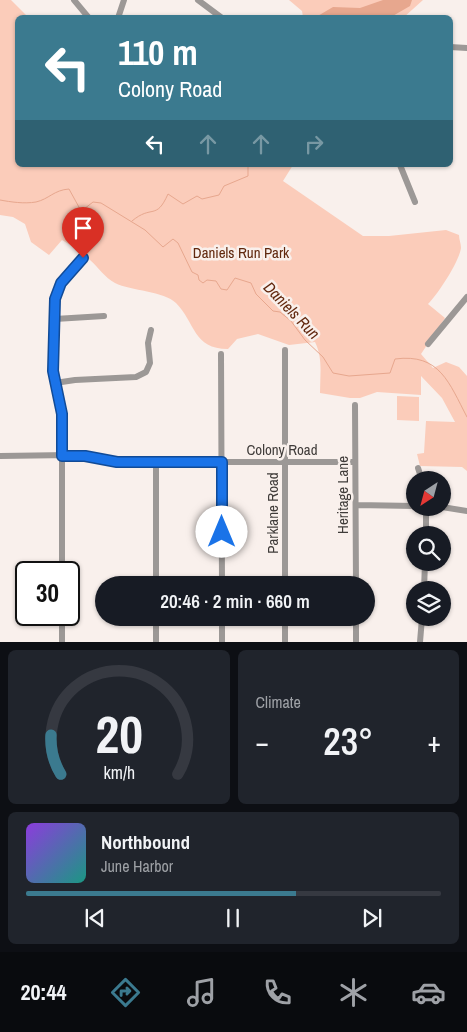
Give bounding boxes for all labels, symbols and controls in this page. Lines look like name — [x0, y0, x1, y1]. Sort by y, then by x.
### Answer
text: 110 m — [118, 29, 198, 76]
icon: left — [35, 35, 100, 100]
text: Colony Road — [118, 74, 222, 104]
icon: left — [141, 130, 169, 158]
icon: ahead — [194, 130, 222, 158]
icon: ahead — [247, 130, 275, 158]
icon: right — [300, 130, 328, 158]
pin — [62, 207, 104, 258]
icon: arrive — [69, 214, 97, 242]
park label: Daniels Run Park — [193, 242, 290, 263]
water label: Daniels Run — [259, 276, 325, 344]
street label: Colony Road — [246, 439, 318, 460]
street label: Heritage Lane — [332, 456, 353, 534]
north arrow — [406, 471, 451, 516]
map controls — [406, 471, 451, 626]
street label: Parklane Road — [262, 472, 283, 554]
position arrow — [195, 505, 247, 557]
button: search — [406, 526, 451, 571]
speed limit sign: 30 — [15, 561, 80, 626]
button: layers — [406, 581, 451, 626]
text: 20:46 · 2 min · 660 m — [160, 588, 310, 614]
text: Climate — [256, 691, 301, 713]
text: 20 — [95, 699, 142, 769]
text: 23° — [323, 716, 373, 767]
text: − — [256, 723, 269, 761]
text: + — [428, 723, 441, 761]
text: km/h — [103, 761, 135, 785]
text: Northbound — [101, 829, 190, 855]
text: June Harbor — [101, 855, 173, 877]
icon: previous — [81, 904, 109, 932]
icon: pause — [219, 904, 247, 932]
icon: next — [358, 904, 386, 932]
icon: directions — [108, 975, 143, 1010]
icon: music — [184, 975, 219, 1010]
icon: phone — [260, 975, 295, 1010]
icon: climate — [336, 975, 371, 1010]
icon: car — [411, 975, 446, 1010]
text: 20:44 — [20, 977, 67, 1007]

